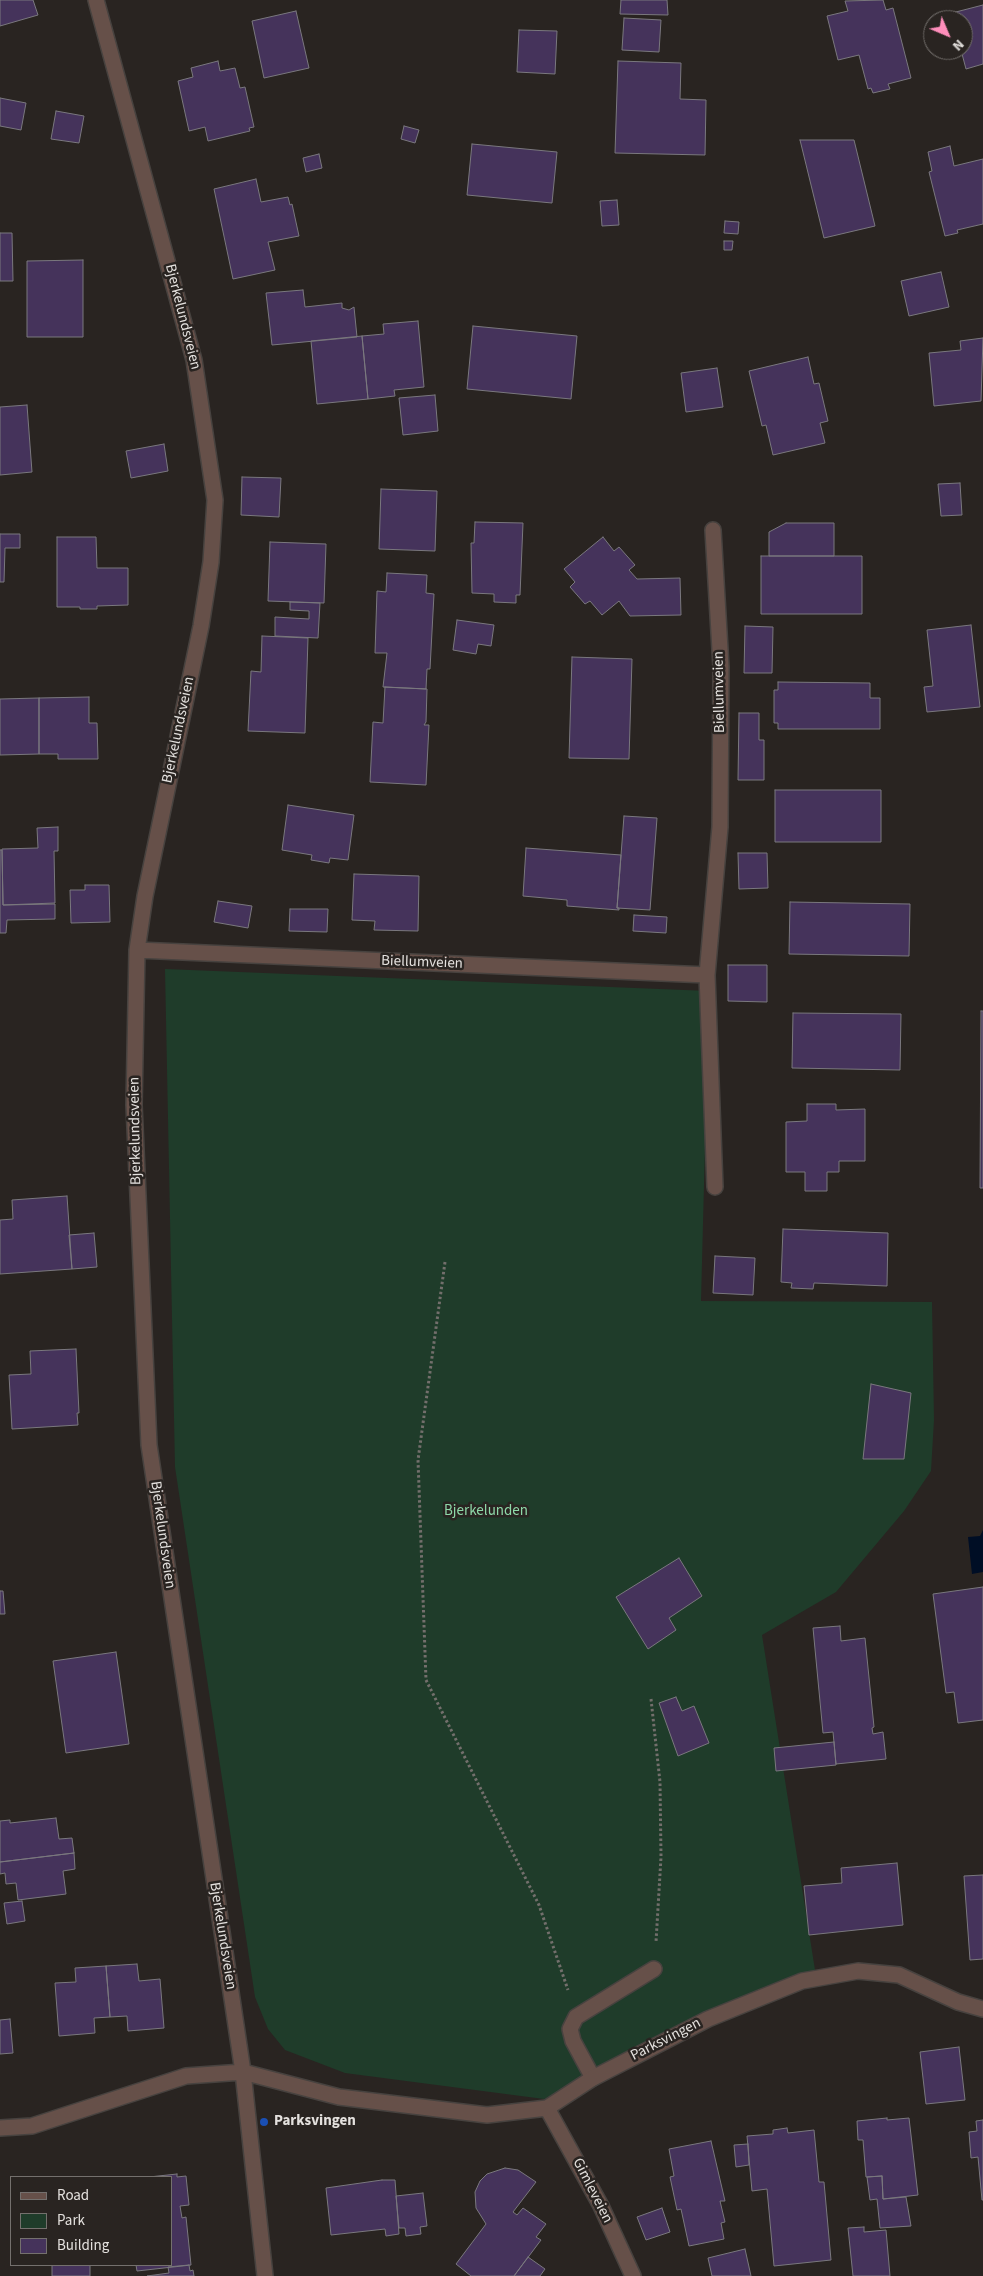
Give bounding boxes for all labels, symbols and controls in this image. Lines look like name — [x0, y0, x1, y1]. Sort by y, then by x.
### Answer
north arrow — [923, 10, 973, 60]
text: N — [948, 35, 968, 55]
street label: Bjerkelundsveien — [160, 262, 204, 372]
street label: Biellumveien — [710, 651, 730, 733]
street label: Bjerkelundsveien — [159, 675, 199, 785]
street label: Biellumveien — [381, 953, 463, 973]
street label: Bjerkelundsveien — [126, 1077, 146, 1185]
street label: Bjerkelundsveien — [146, 1480, 178, 1590]
park label: Bjerkelunden — [444, 1503, 528, 1521]
street label: Bjerkelundsveien — [205, 1881, 239, 1991]
street label: Parksvingen — [628, 2015, 704, 2065]
place label: Parksvingen — [274, 2113, 356, 2131]
marker: Parksvingen — [258, 2116, 270, 2128]
street label: Gimleveien — [568, 2156, 616, 2226]
legend — [10, 2176, 172, 2266]
text: Road — [57, 2185, 89, 2206]
text: Park — [57, 2210, 85, 2231]
text: Building — [57, 2235, 109, 2256]

